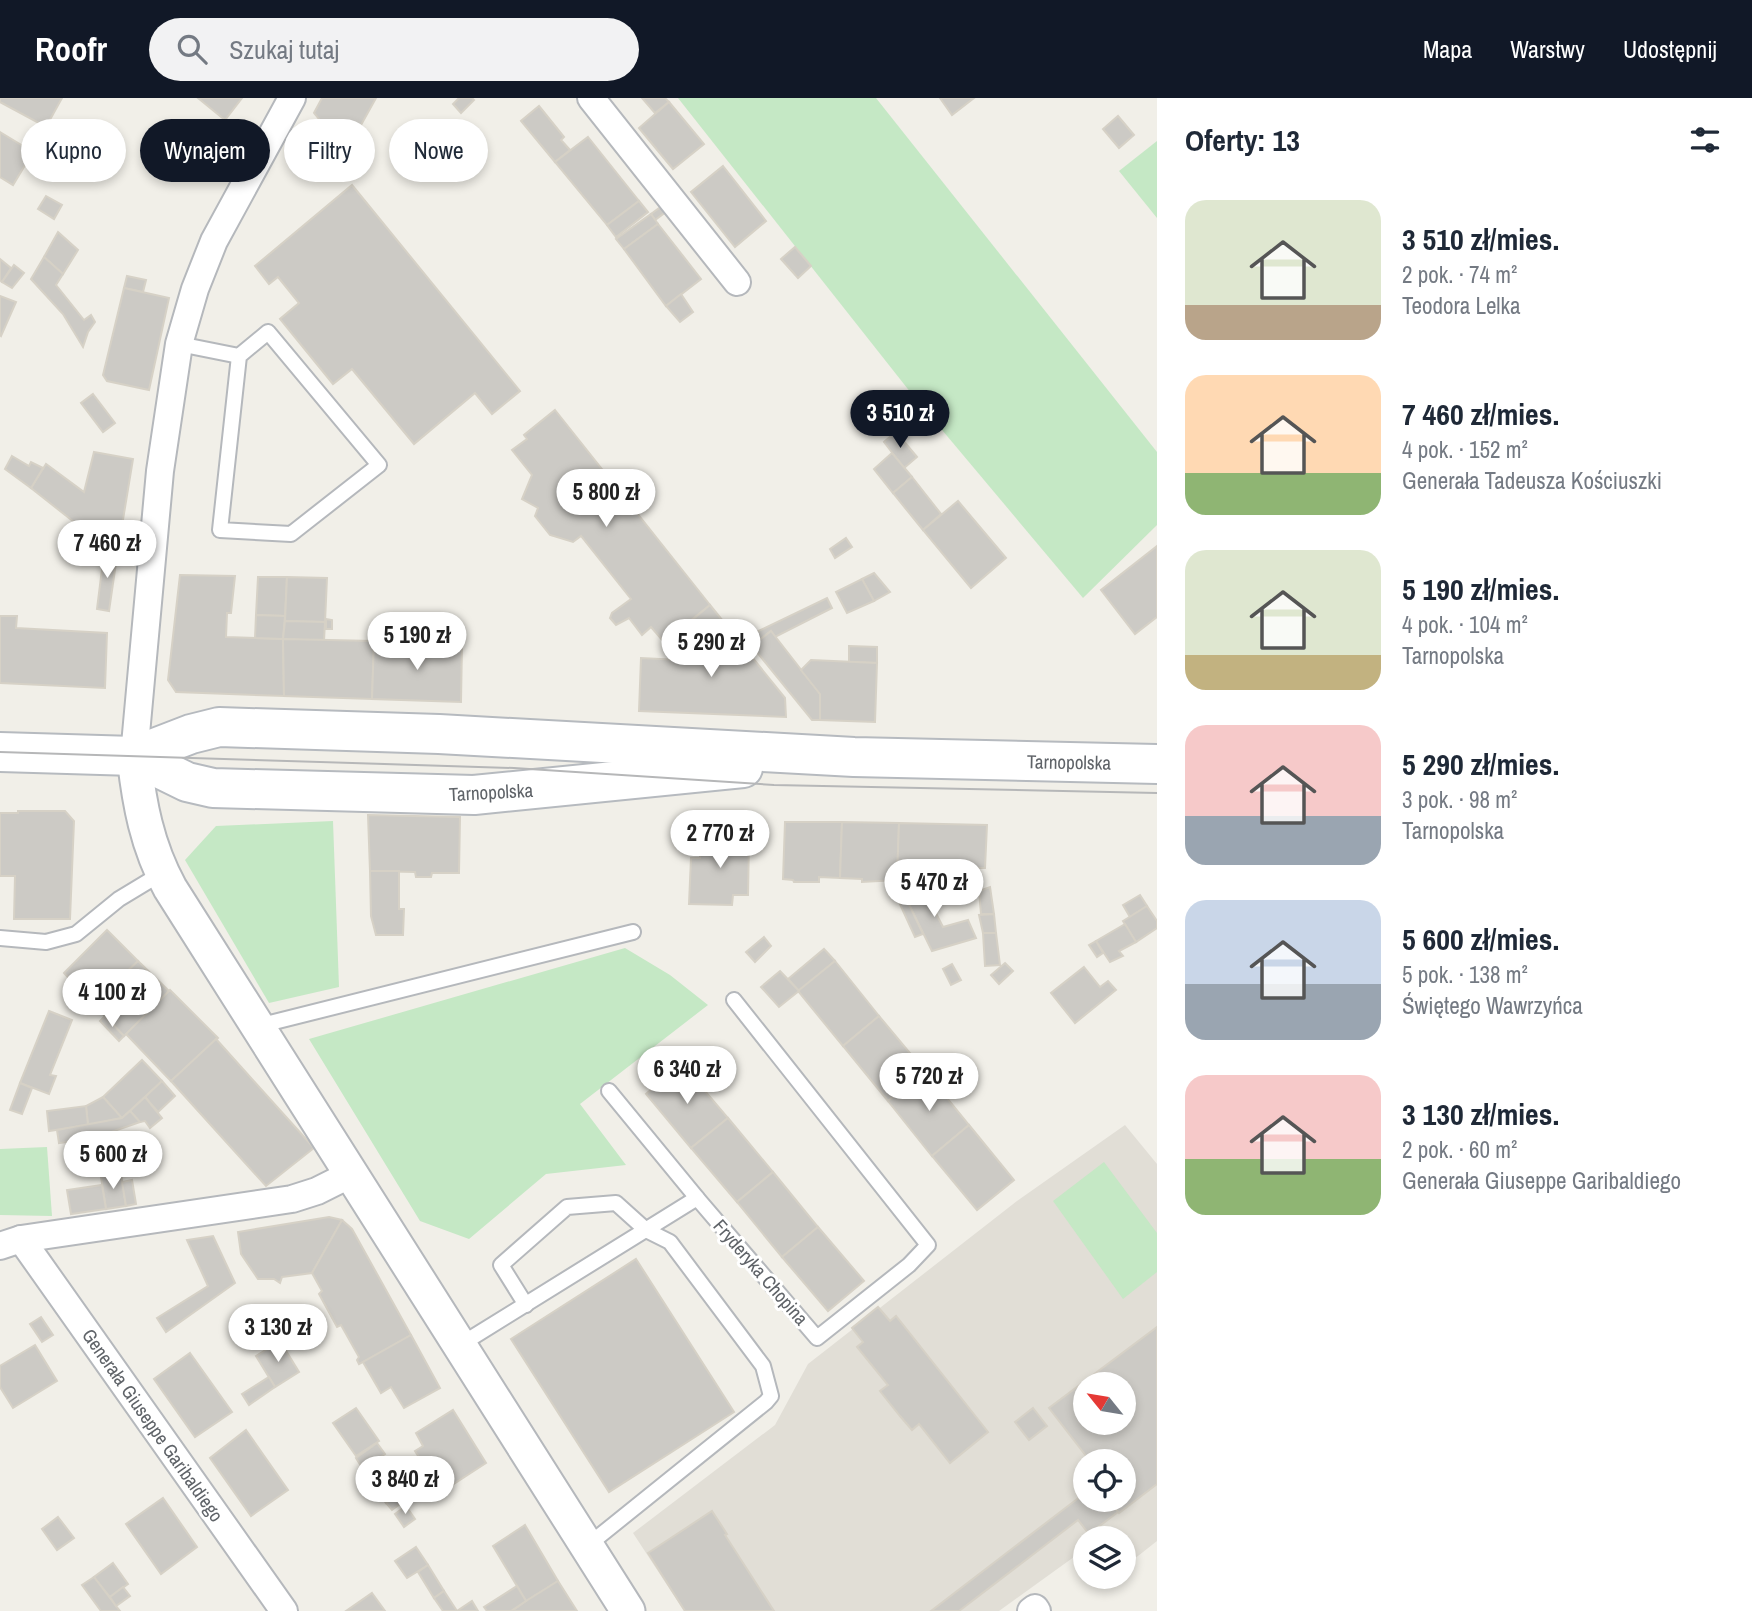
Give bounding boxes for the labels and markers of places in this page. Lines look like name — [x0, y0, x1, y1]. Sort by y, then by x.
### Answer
pin: 3 510 zł — [828, 390, 972, 450]
pin: 5 800 zł — [534, 470, 678, 529]
pin: 7 460 zł — [35, 520, 179, 580]
pin: 5 190 zł — [345, 612, 489, 672]
pin: 5 290 zł — [639, 620, 783, 679]
pin: 2 770 zł — [648, 810, 792, 870]
pin: 5 470 zł — [862, 860, 1006, 919]
pin: 4 100 zł — [40, 970, 184, 1029]
pin: 6 340 zł — [615, 1046, 759, 1106]
pin: 5 720 zł — [857, 1054, 1001, 1113]
pin: 5 600 zł — [41, 1132, 185, 1191]
pin: 3 130 zł — [206, 1304, 350, 1364]
pin: 3 840 zł — [333, 1456, 477, 1516]

